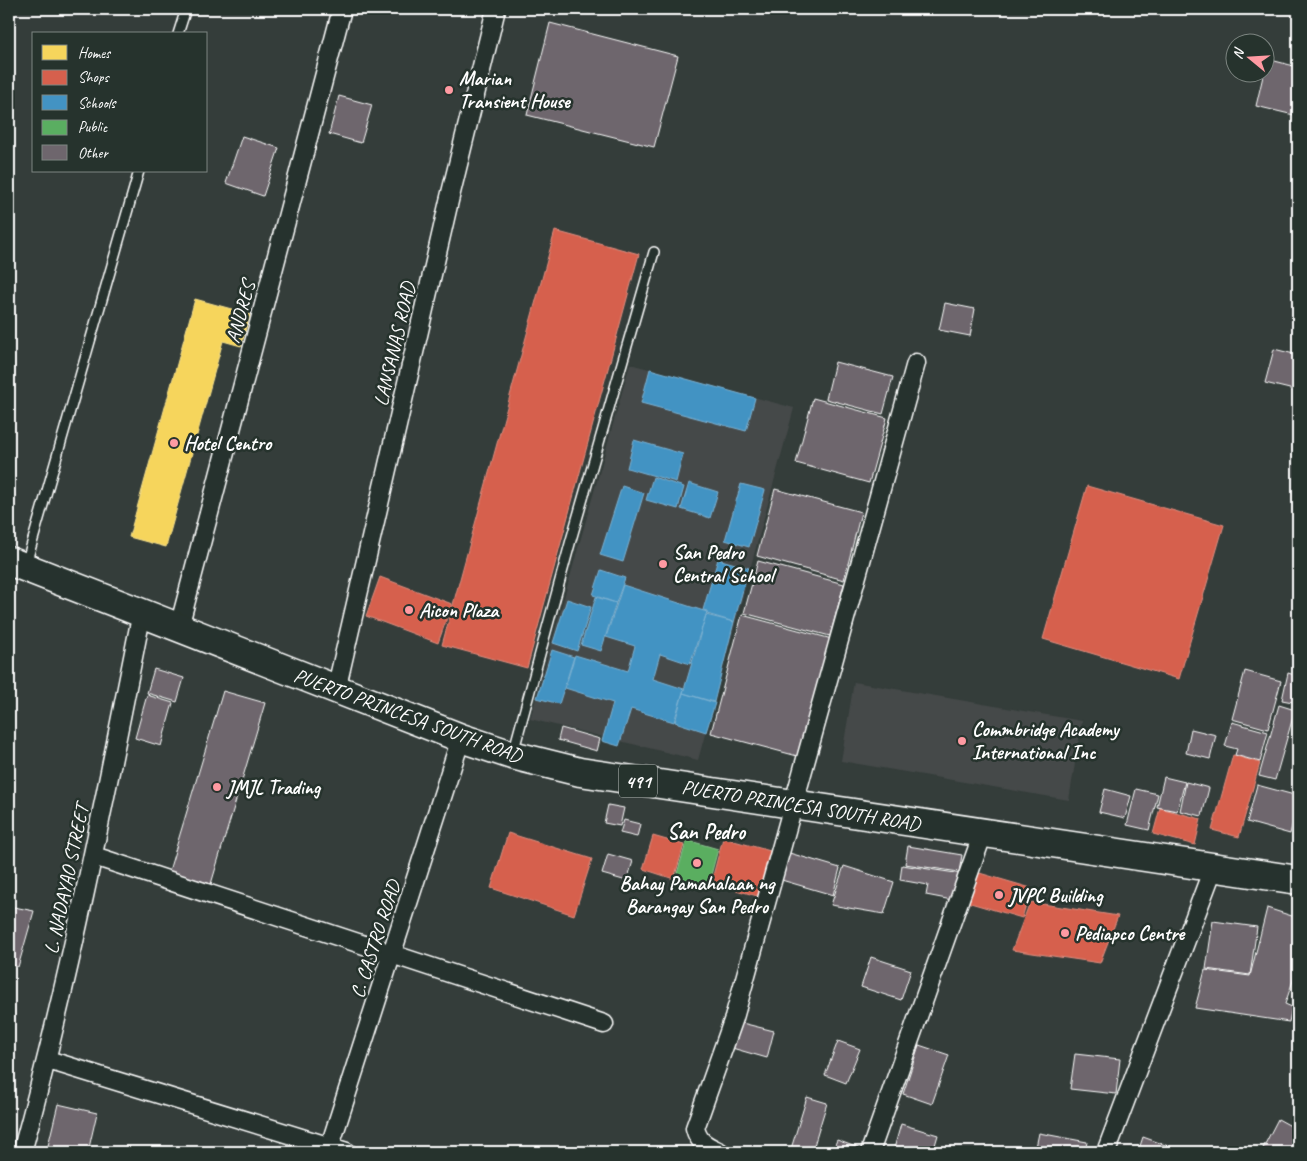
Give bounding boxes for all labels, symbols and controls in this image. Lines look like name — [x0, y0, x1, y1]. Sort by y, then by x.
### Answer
legend — [32, 32, 208, 172]
north arrow — [1224, 32, 1274, 82]
text: Homes — [78, 44, 112, 63]
text: N — [1229, 45, 1248, 61]
place label: Marian Transient House — [459, 66, 571, 114]
text: Shops — [78, 68, 111, 87]
marker: Marian Transient House — [443, 84, 455, 96]
text: Schools — [78, 94, 117, 113]
text: Public — [78, 118, 108, 137]
text: Other — [78, 144, 109, 163]
street label: ANDRES — [220, 274, 262, 346]
street label: LANSANAS ROAD — [368, 279, 421, 408]
place label: Hotel Centro — [184, 431, 273, 456]
marker: Hotel Centro — [168, 437, 180, 449]
place label: San Pedro Central School — [673, 540, 778, 588]
marker: San Pedro Central School — [657, 558, 669, 570]
place label: Aicon Plaza — [419, 598, 500, 623]
marker: Aicon Plaza — [403, 604, 415, 616]
street label: PUERTO PRINCESA SOUTH ROAD — [291, 663, 526, 769]
place label: Commbridge Academy International Inc — [972, 717, 1121, 765]
marker: Commbridge Academy International Inc — [956, 735, 968, 747]
road number: 491 — [619, 764, 657, 798]
street label: PUERTO PRINCESA SOUTH ROAD — [680, 774, 923, 837]
place label: JMJL Trading — [225, 775, 322, 800]
marker: JMJL Trading — [211, 781, 223, 793]
street label: L. NADAYAO STREET — [38, 798, 95, 956]
district label: San Pedro — [667, 818, 747, 846]
marker: Bahay Pamahalaan ng Barangay San Pedro — [691, 857, 703, 869]
place label: Bahay Pamahalaan ng Barangay San Pedro — [620, 871, 776, 919]
street label: C. CASTRO ROAD — [345, 875, 407, 1001]
place label: JVPC Building — [1007, 883, 1104, 908]
marker: JVPC Building — [993, 889, 1005, 901]
place label: Pediapco Centre — [1075, 921, 1185, 946]
marker: Pediapco Centre — [1059, 927, 1071, 939]

